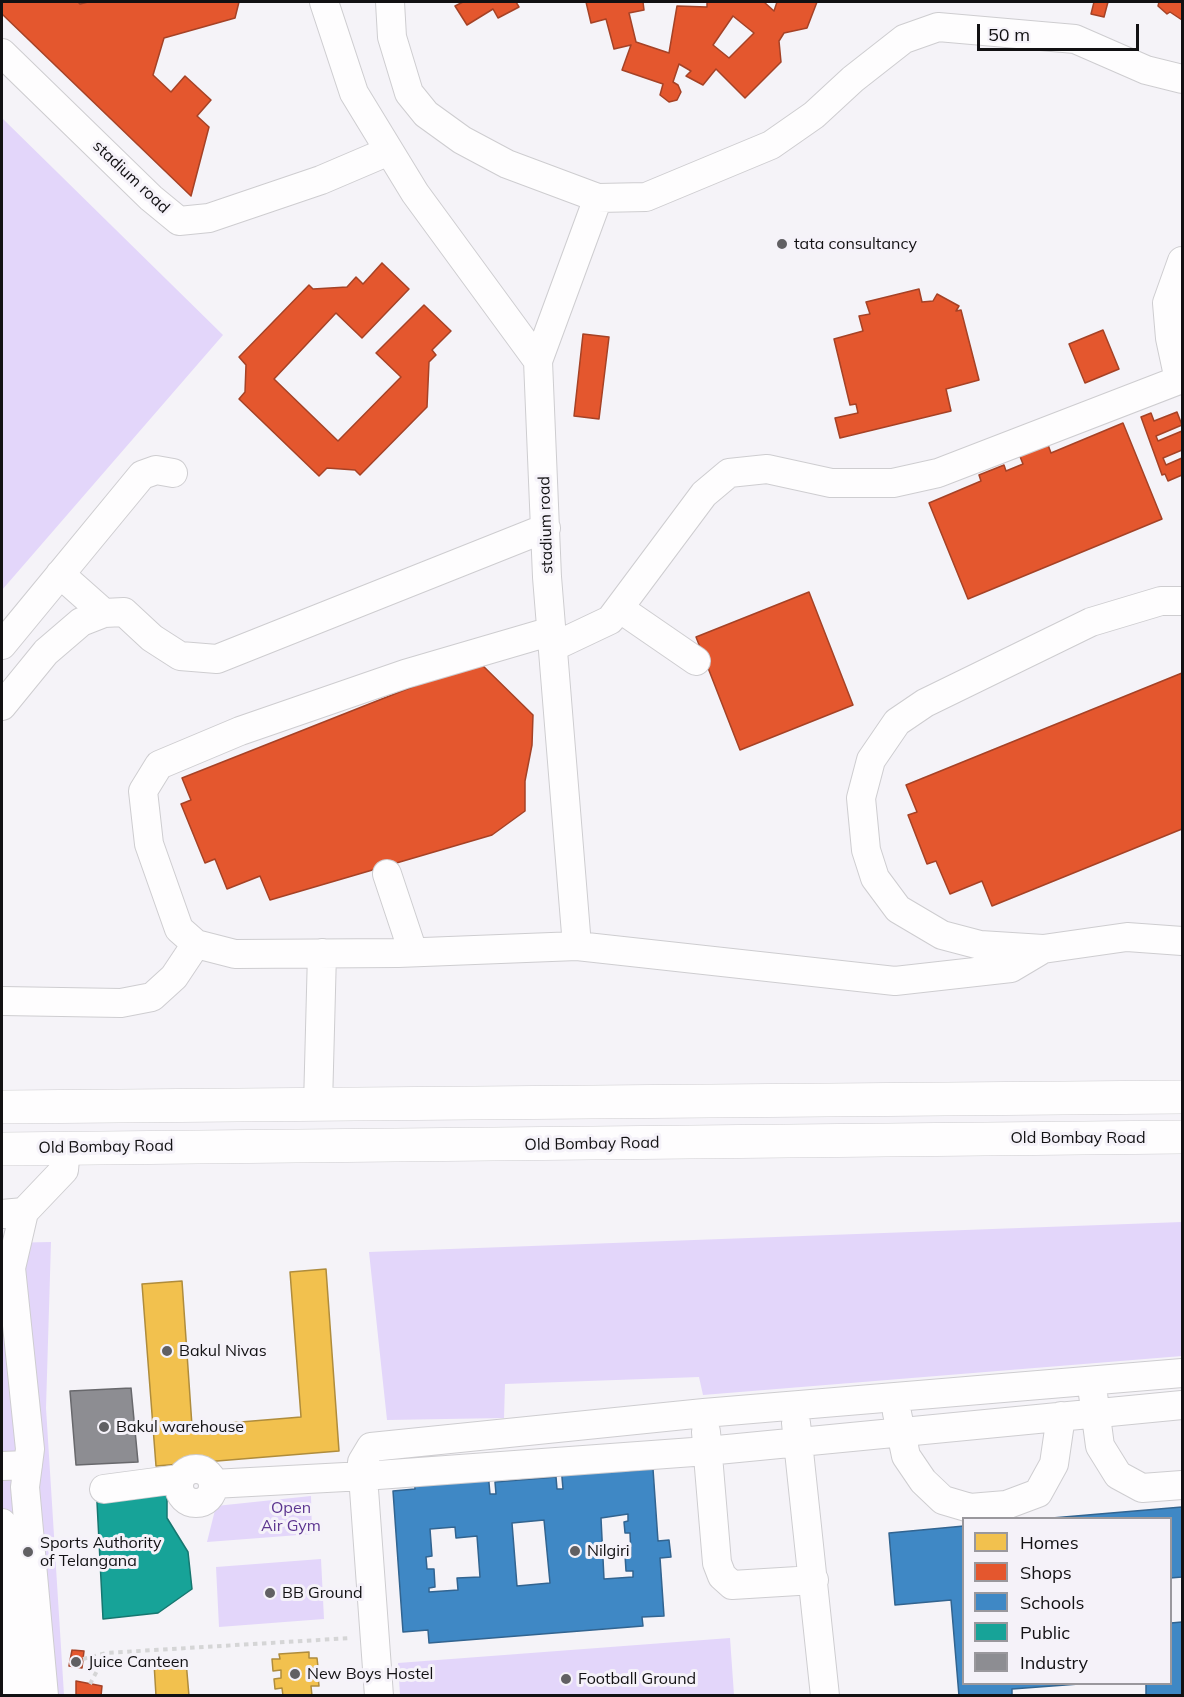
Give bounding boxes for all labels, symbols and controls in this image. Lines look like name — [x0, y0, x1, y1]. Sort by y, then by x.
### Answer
scale bar — [980, 12, 1142, 50]
text: 50 m — [988, 23, 1030, 46]
street label: stadium road — [89, 137, 173, 217]
place label: tata consultancy — [794, 234, 917, 254]
marker: tata consultancy — [775, 237, 789, 251]
street label: stadium road — [535, 476, 557, 574]
street label: Old Bombay Road — [1010, 1128, 1146, 1148]
street label: Old Bombay Road — [524, 1133, 660, 1155]
street label: Old Bombay Road — [38, 1136, 174, 1158]
place label: Bakul Nivas — [179, 1341, 267, 1361]
marker: Bakul Nivas — [160, 1344, 174, 1358]
place label: Bakul warehouse — [116, 1417, 244, 1437]
marker: Bakul warehouse — [97, 1420, 111, 1434]
park label: Open Air Gym — [261, 1498, 321, 1536]
legend — [962, 1517, 1172, 1685]
text: Homes — [1020, 1531, 1079, 1554]
place label: Sports Authority of Telangana — [40, 1533, 162, 1571]
place label: Nilgiri — [587, 1541, 630, 1561]
marker: Nilgiri — [568, 1544, 582, 1558]
marker: Sports Authority of Telangana — [21, 1545, 35, 1559]
text: Shops — [1020, 1561, 1072, 1584]
place label: BB Ground — [282, 1583, 363, 1603]
marker: BB Ground — [263, 1586, 277, 1600]
text: Schools — [1020, 1591, 1084, 1614]
text: Public — [1020, 1621, 1070, 1644]
text: Industry — [1020, 1651, 1088, 1674]
place label: Juice Canteen — [88, 1652, 189, 1672]
marker: Juice Canteen — [69, 1655, 83, 1669]
place label: New Boys Hostel — [307, 1664, 433, 1684]
marker: New Boys Hostel — [288, 1667, 302, 1681]
place label: Football Ground — [578, 1669, 696, 1689]
marker: Football Ground — [559, 1672, 573, 1686]

